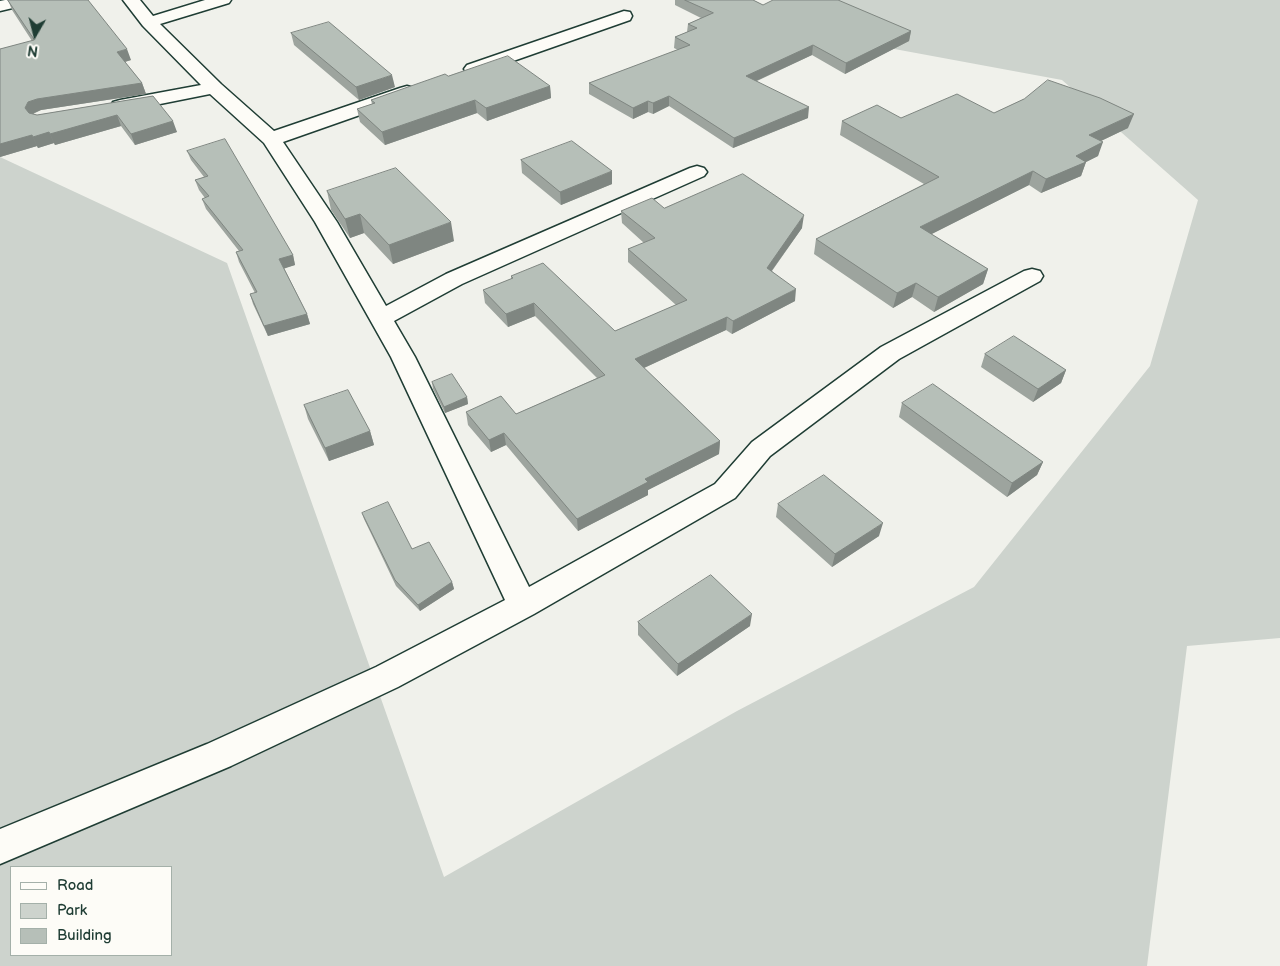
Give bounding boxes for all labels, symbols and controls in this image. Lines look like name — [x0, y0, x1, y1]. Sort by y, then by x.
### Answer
north arrow — [10, 10, 60, 60]
text: N — [26, 41, 39, 59]
legend — [10, 866, 172, 956]
text: Road — [57, 876, 93, 895]
text: Park — [57, 901, 87, 920]
text: Building — [57, 926, 112, 945]

